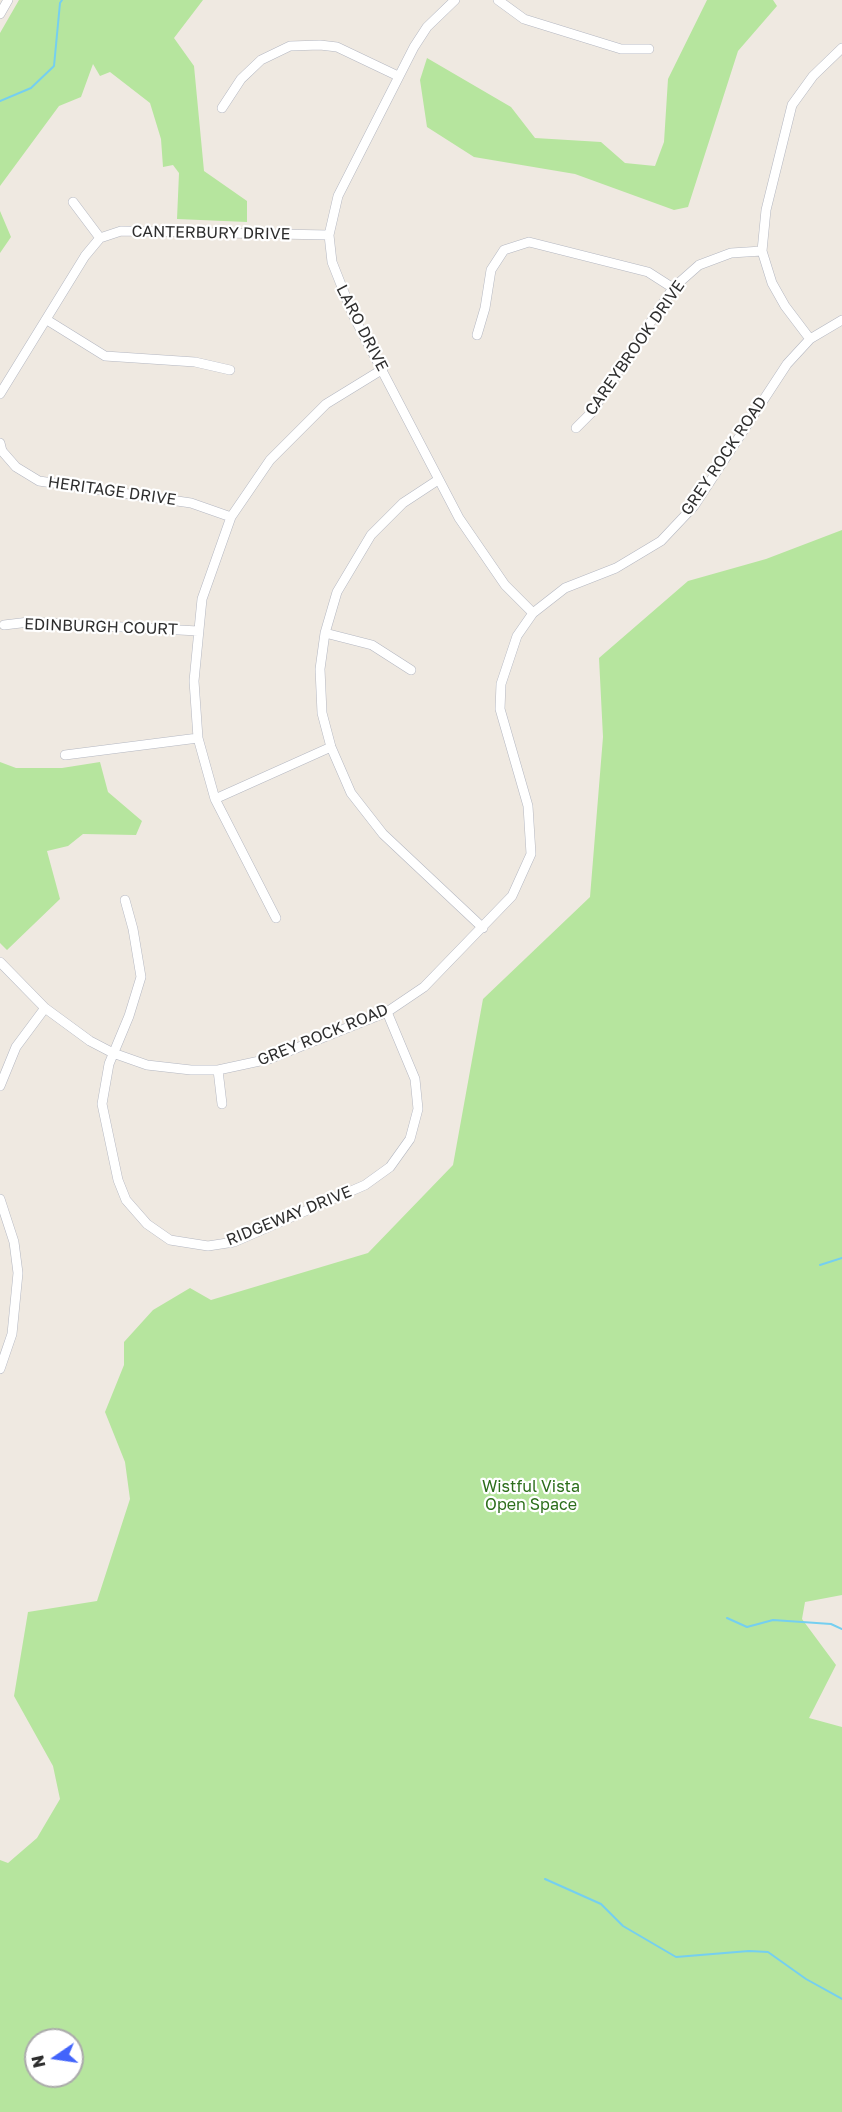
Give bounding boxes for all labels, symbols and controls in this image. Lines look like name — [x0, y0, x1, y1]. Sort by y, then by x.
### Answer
street label: CANTERBURY DRIVE — [132, 222, 290, 244]
street label: CAREYBROOK DRIVE — [581, 277, 689, 419]
street label: LARO DRIVE — [332, 281, 392, 375]
street label: GREY ROCK ROAD — [677, 393, 771, 519]
street label: HERITAGE DRIVE — [47, 472, 177, 510]
street label: EDINBURGH COURT — [24, 615, 178, 639]
street label: GREY ROCK ROAD — [255, 1000, 391, 1070]
street label: RIDGEWAY DRIVE — [224, 1182, 354, 1250]
park label: Wistful Vista Open Space — [482, 1477, 580, 1515]
north arrow — [24, 2028, 84, 2088]
text: N — [27, 2053, 50, 2070]

